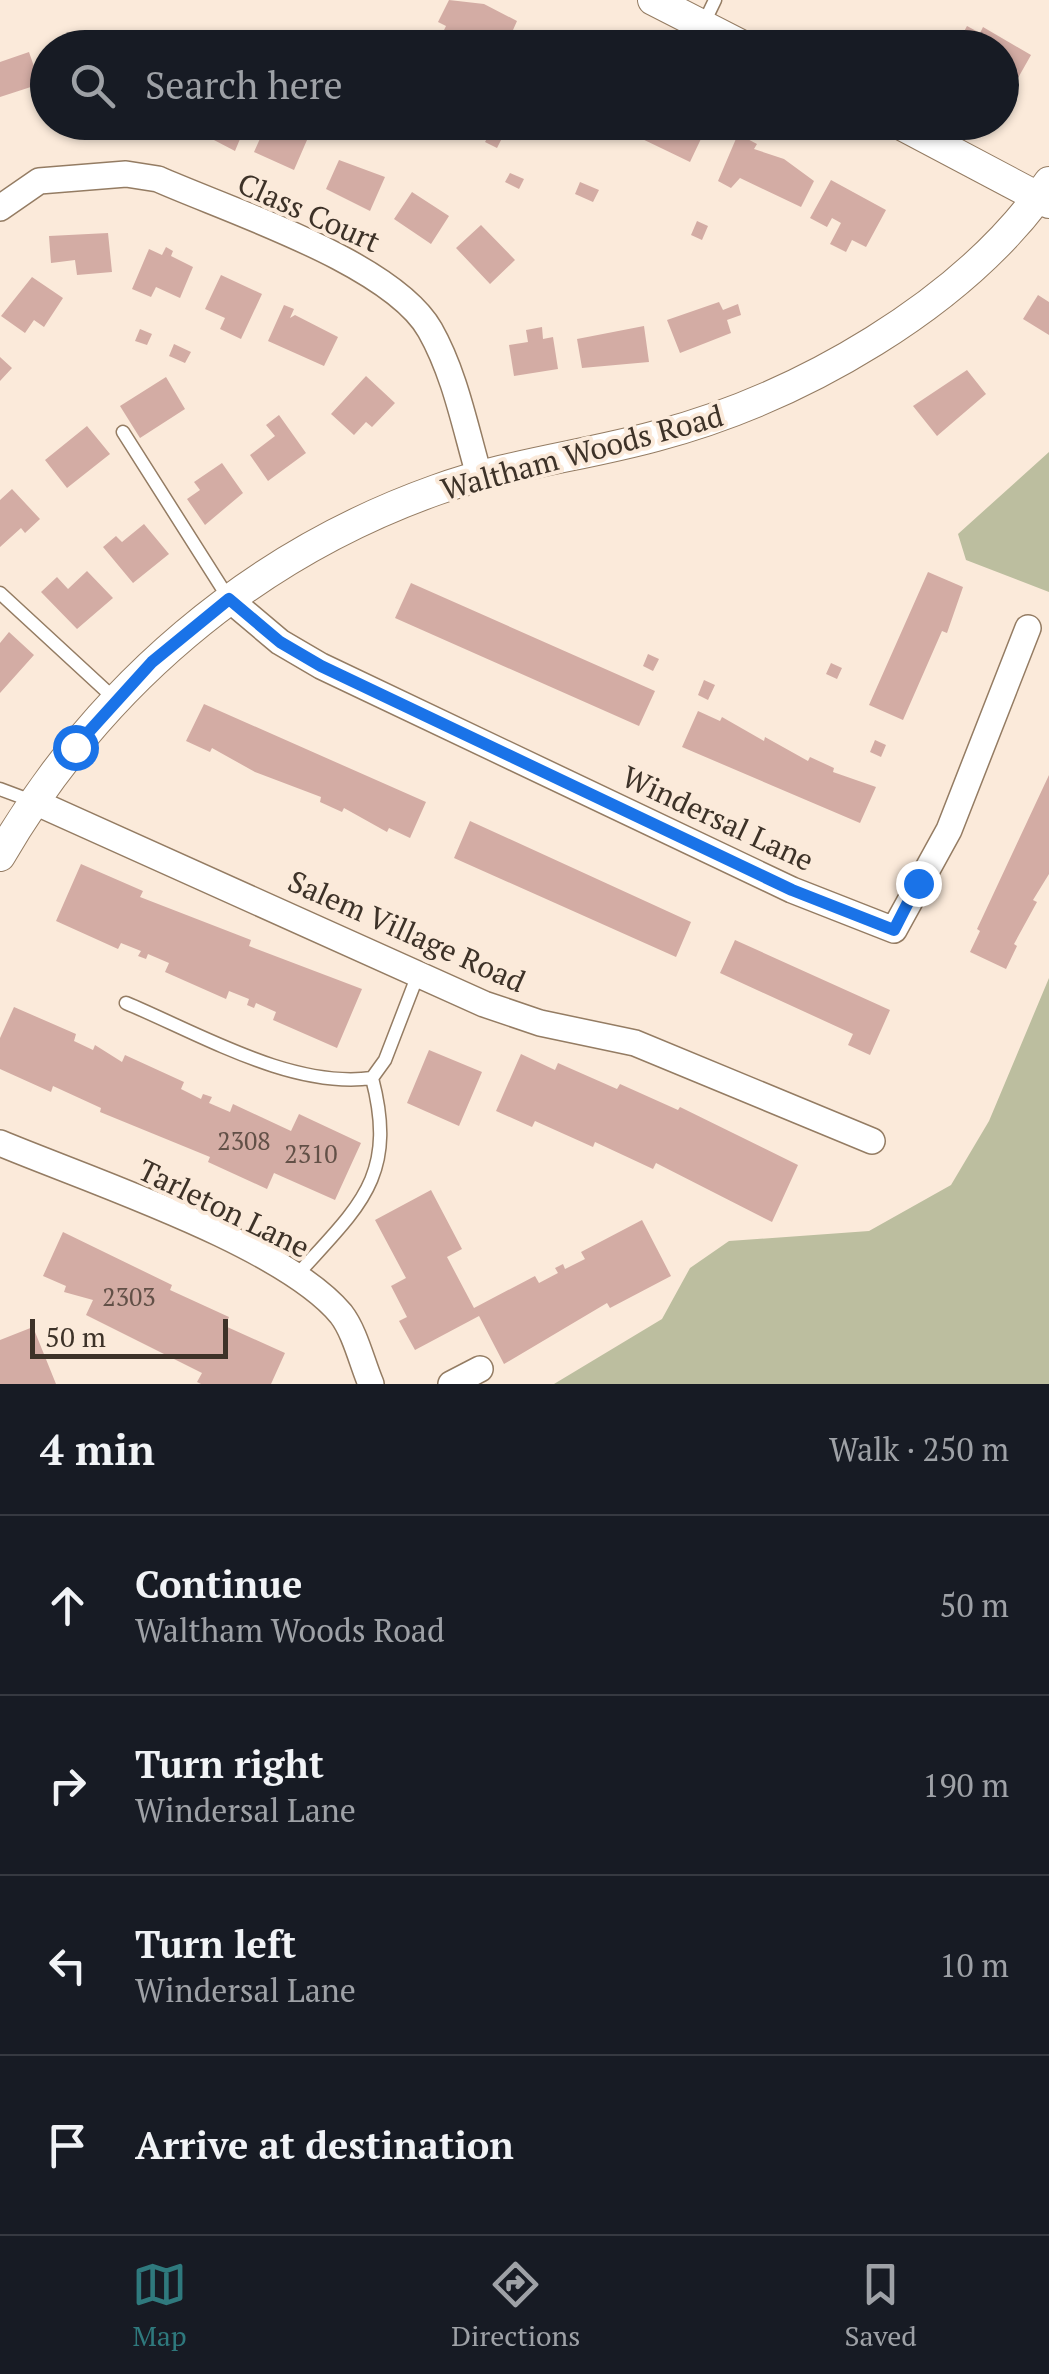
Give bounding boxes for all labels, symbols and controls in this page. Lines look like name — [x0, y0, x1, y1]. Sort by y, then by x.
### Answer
search box — [30, 30, 1019, 140]
icon: search — [65, 58, 120, 113]
text: Search here — [145, 60, 343, 110]
street label: Class Court — [232, 163, 386, 261]
street label: Waltham Woods Road — [437, 395, 727, 509]
route start — [53, 725, 99, 771]
street label: Windersal Lane — [616, 756, 820, 880]
street label: Salem Village Road — [282, 861, 532, 1001]
route end — [896, 861, 942, 907]
house number: 2308 — [217, 1124, 271, 1157]
house number: 2310 — [284, 1137, 338, 1170]
street label: Tarleton Lane — [132, 1149, 316, 1267]
house number: 2303 — [102, 1280, 156, 1313]
scale bar — [30, 1314, 228, 1358]
text: 50 m — [45, 1318, 106, 1355]
text: 4 min — [40, 1421, 155, 1477]
text: Walk · 250 m — [829, 1428, 1009, 1470]
text: Continue — [135, 1559, 302, 1609]
icon: ahead — [40, 1578, 95, 1633]
text: 50 m — [939, 1584, 1009, 1626]
text: Waltham Woods Road — [135, 1609, 445, 1651]
text: Turn right — [135, 1739, 324, 1789]
icon: right — [40, 1758, 95, 1813]
text: 190 m — [922, 1764, 1009, 1806]
text: Windersal Lane — [135, 1789, 356, 1831]
text: Turn left — [135, 1919, 296, 1969]
icon: left — [40, 1938, 95, 1993]
text: 10 m — [939, 1944, 1009, 1986]
text: Windersal Lane — [135, 1969, 356, 2011]
icon: arrive — [40, 2118, 95, 2173]
text: Arrive at destination — [135, 2120, 514, 2170]
tab: Map — [132, 2257, 187, 2354]
tab: Directions — [451, 2257, 580, 2354]
tab: Saved — [844, 2257, 917, 2354]

